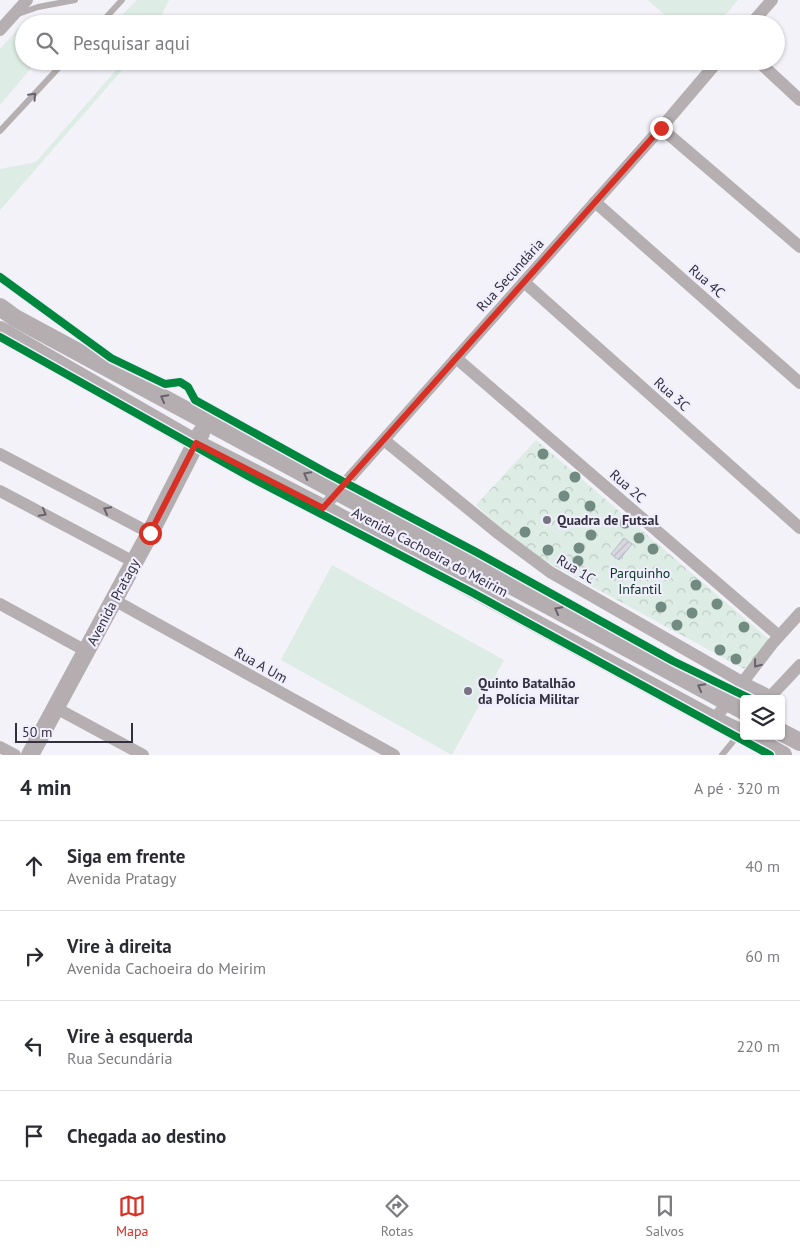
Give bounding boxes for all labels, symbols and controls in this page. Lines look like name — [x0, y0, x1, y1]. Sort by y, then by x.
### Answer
search box — [15, 15, 785, 70]
icon: search — [33, 29, 61, 57]
text: Pesquisar aqui — [73, 31, 190, 55]
one-way arrow — [27, 93, 36, 102]
route end — [650, 117, 673, 140]
street label: Rua Secundária — [472, 235, 548, 315]
street label: Rua 4C — [685, 260, 729, 302]
street label: Rua 3C — [650, 373, 694, 415]
one-way arrow — [160, 394, 169, 404]
street label: Rua 2C — [606, 465, 650, 507]
one-way arrow — [304, 471, 313, 481]
street label: Avenida Cachoeira do Meirim — [349, 503, 511, 601]
one-way arrow — [103, 506, 112, 516]
one-way arrow — [38, 507, 47, 517]
place label: Quadra de Futsal — [557, 511, 659, 529]
marker: Quadra de Futsal — [541, 514, 553, 526]
route start — [139, 522, 162, 545]
street label: Rua 1C — [553, 550, 599, 588]
street label: Avenida Pratagy — [83, 555, 144, 649]
park label: Parquinho Infantil — [610, 564, 670, 598]
one-way arrow — [555, 606, 564, 616]
street label: Rua A Um — [231, 643, 291, 687]
one-way arrow — [754, 658, 763, 667]
place label: Quinto Batalhão da Polícia Militar — [478, 674, 579, 708]
one-way arrow — [698, 683, 707, 693]
marker: Quinto Batalhão da Polícia Militar — [462, 685, 474, 697]
map controls — [740, 695, 785, 740]
button: layers — [740, 695, 785, 740]
scale bar — [15, 720, 132, 743]
text: 50 m — [22, 723, 52, 741]
text: 4 min — [20, 774, 71, 801]
text: A pé · 320 m — [694, 778, 780, 798]
text: Siga em frente — [67, 844, 185, 868]
icon: ahead — [20, 852, 48, 880]
text: 40 m — [745, 856, 780, 876]
text: Avenida Pratagy — [67, 868, 177, 888]
text: Vire à direita — [67, 934, 172, 958]
icon: right — [20, 942, 48, 970]
text: 60 m — [745, 946, 780, 966]
text: Avenida Cachoeira do Meirim — [67, 958, 266, 978]
text: Vire à esquerda — [67, 1024, 193, 1048]
icon: left — [20, 1032, 48, 1060]
text: 220 m — [737, 1036, 780, 1056]
text: Rua Secundária — [67, 1048, 172, 1068]
icon: arrive — [20, 1122, 48, 1150]
text: Chegada ao destino — [67, 1124, 226, 1148]
tab: Mapa — [116, 1192, 149, 1240]
tab: Rotas — [381, 1192, 413, 1240]
tab: Salvos — [645, 1192, 684, 1240]

